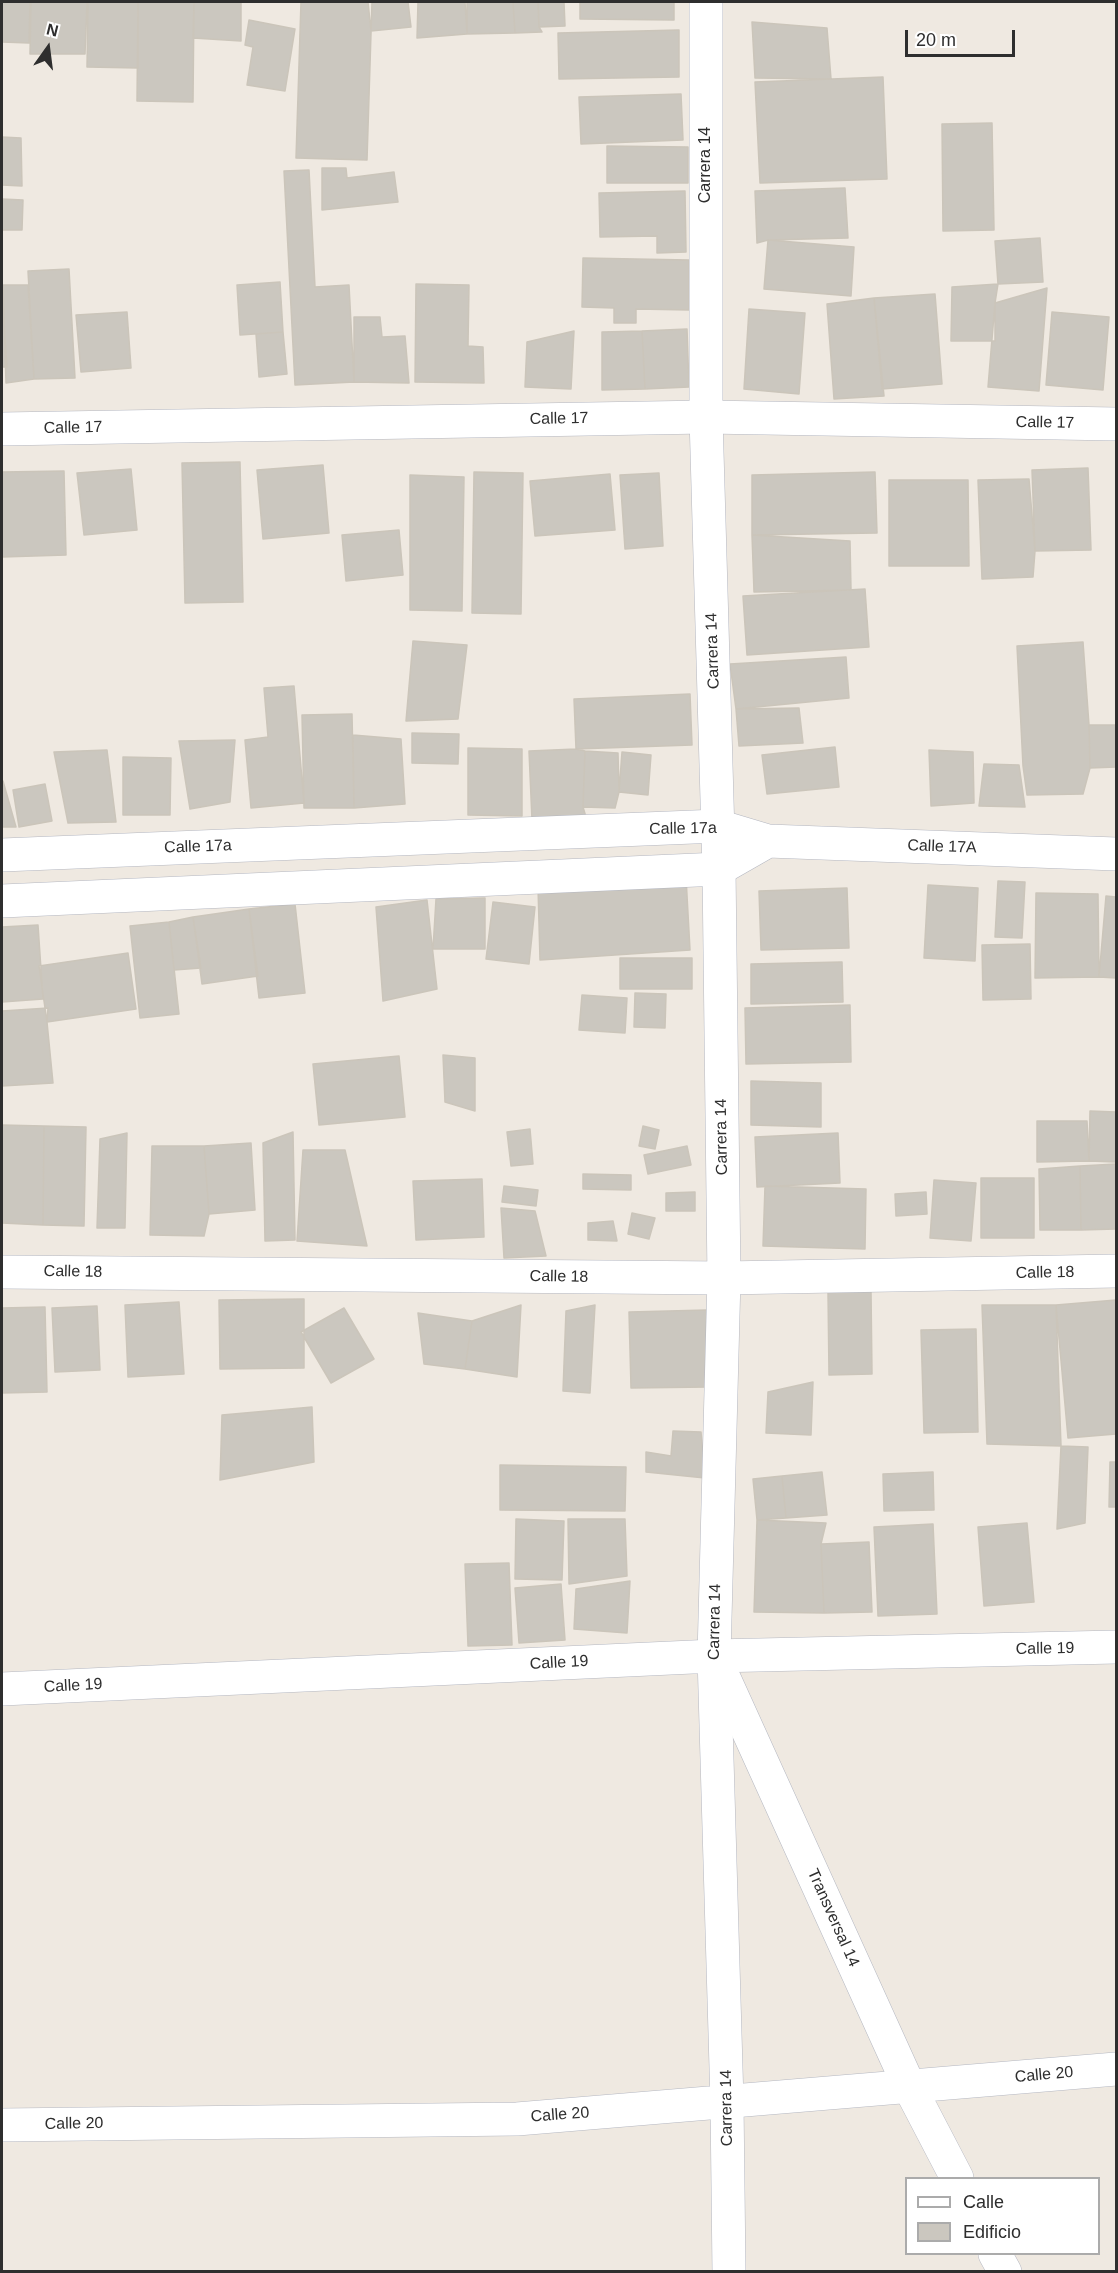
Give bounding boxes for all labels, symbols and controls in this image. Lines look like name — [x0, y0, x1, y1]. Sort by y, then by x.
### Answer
north arrow — [18, 18, 78, 78]
scale bar — [908, 18, 1018, 56]
text: N — [45, 20, 60, 40]
text: 20 m — [916, 30, 956, 50]
street label: Carrera 14 — [696, 127, 716, 203]
street label: Calle 17 — [529, 409, 589, 429]
street label: Calle 17 — [1015, 413, 1075, 433]
street label: Calle 17 — [43, 418, 103, 438]
street label: Carrera 14 — [702, 612, 724, 690]
street label: Calle 17a — [649, 819, 717, 839]
street label: Calle 17a — [164, 836, 232, 858]
street label: Calle 17A — [907, 836, 977, 858]
street label: Carrera 14 — [712, 1099, 732, 1175]
street label: Calle 18 — [43, 1262, 103, 1282]
street label: Calle 18 — [1015, 1263, 1075, 1283]
street label: Calle 18 — [529, 1267, 589, 1287]
street label: Carrera 14 — [705, 1584, 725, 1660]
street label: Calle 19 — [1015, 1639, 1075, 1659]
street label: Calle 19 — [529, 1652, 589, 1674]
street label: Calle 19 — [43, 1675, 103, 1697]
street label: Transversal 14 — [803, 1866, 863, 1970]
street label: Calle 20 — [1014, 2063, 1074, 2087]
street label: Carrera 14 — [717, 2070, 737, 2146]
street label: Calle 20 — [530, 2103, 590, 2127]
street label: Calle 20 — [44, 2114, 104, 2134]
legend — [905, 2177, 1100, 2255]
text: Calle — [963, 2192, 1004, 2212]
text: Edificio — [963, 2222, 1021, 2242]

